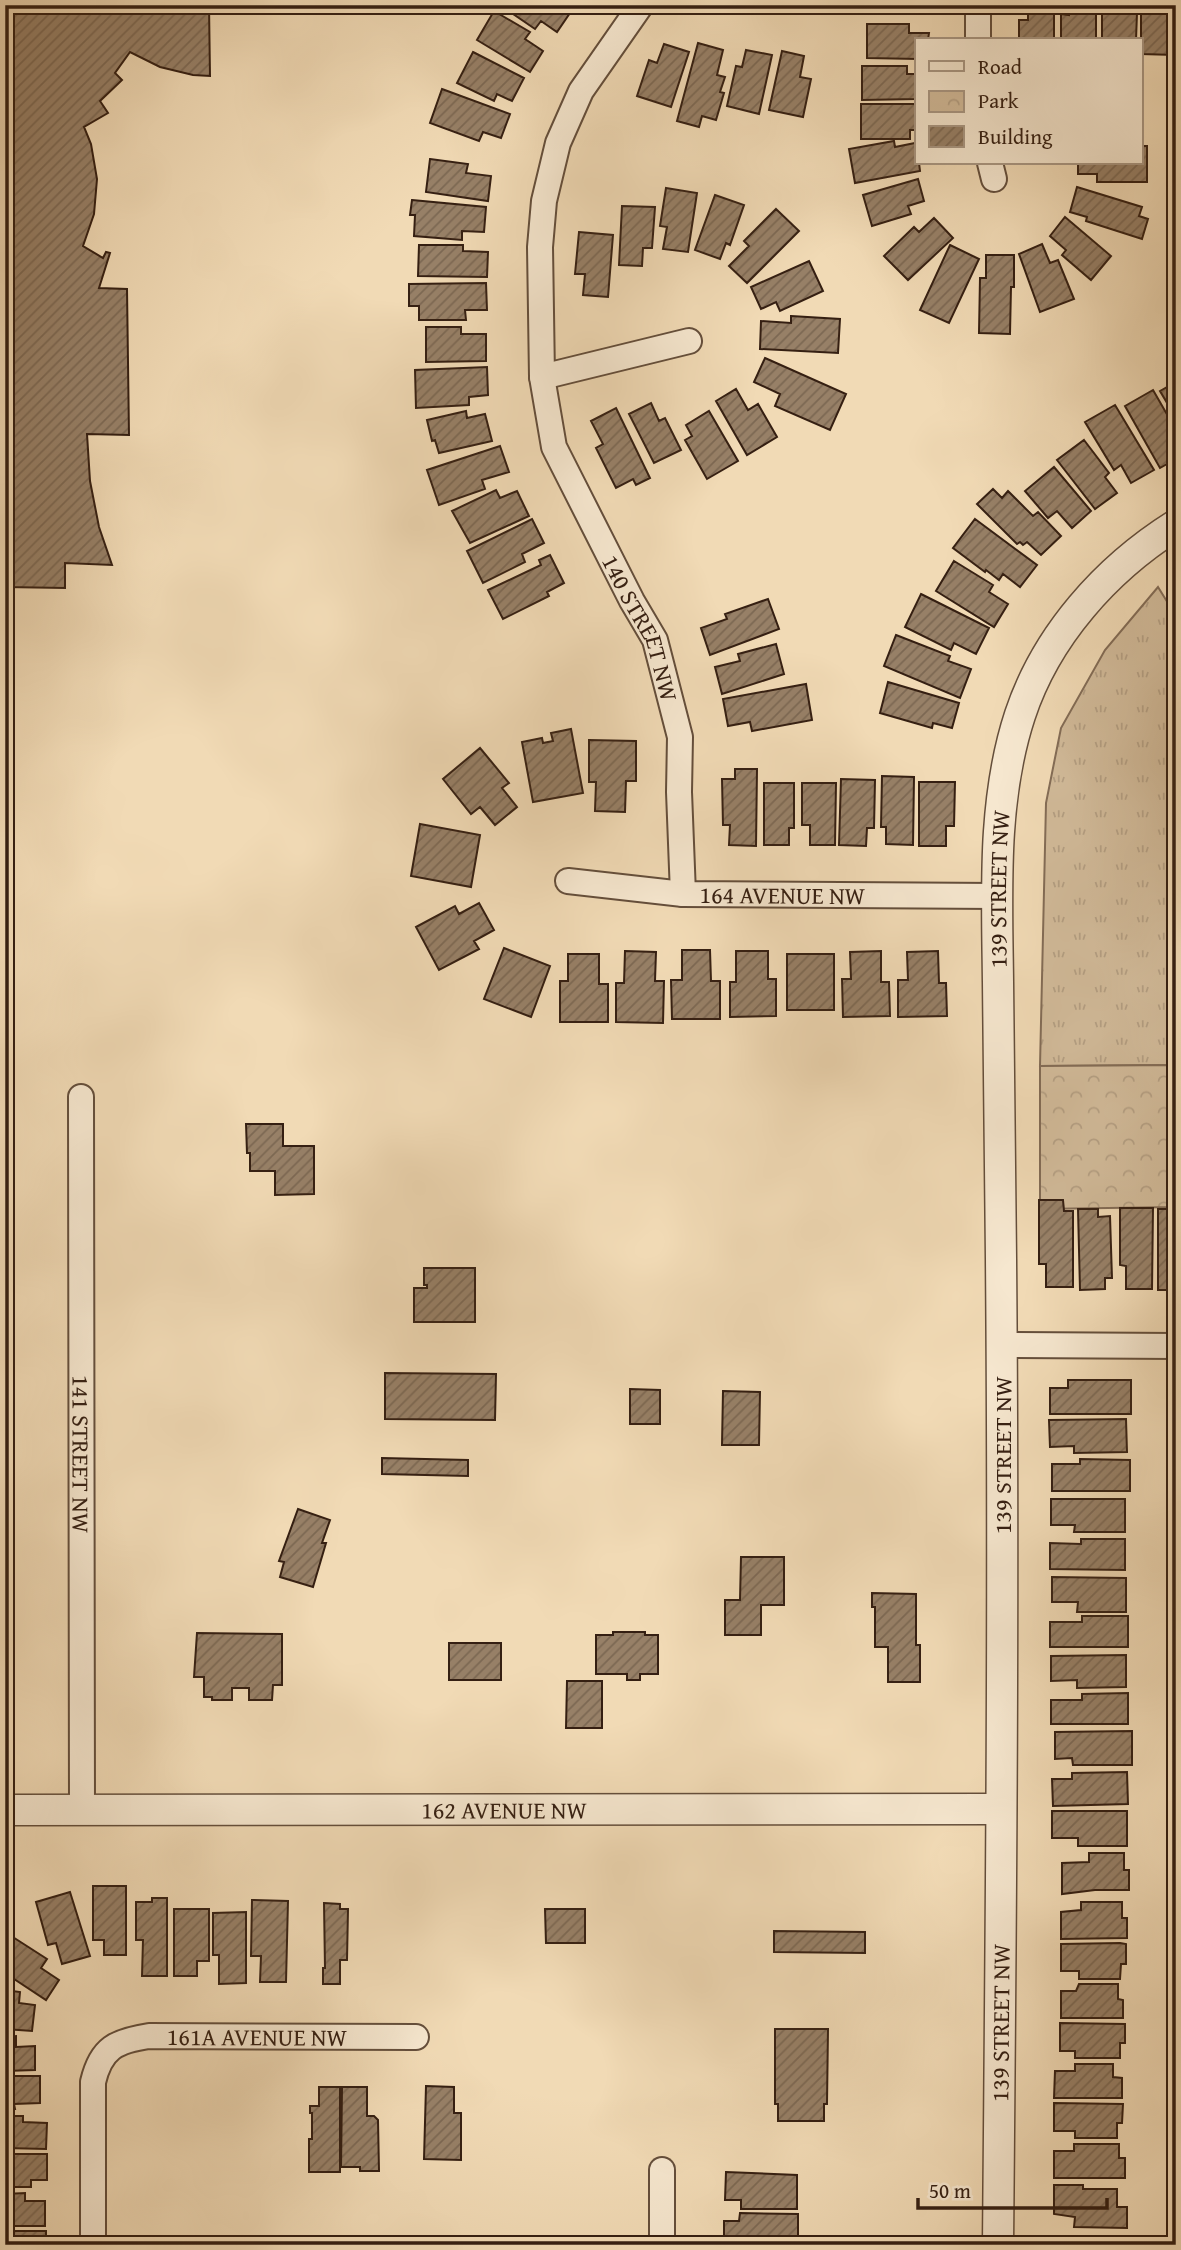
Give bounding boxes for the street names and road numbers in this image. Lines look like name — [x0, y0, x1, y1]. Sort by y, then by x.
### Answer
street label: 140 STREET NW — [594, 548, 688, 706]
street label: 139 STREET NW — [980, 808, 1018, 968]
street label: 164 AVENUE NW — [699, 877, 866, 913]
street label: 141 STREET NW — [64, 1375, 99, 1534]
street label: 139 STREET NW — [985, 1375, 1020, 1534]
street label: 162 AVENUE NW — [421, 1792, 587, 1827]
street label: 139 STREET NW — [982, 1943, 1018, 2102]
street label: 161A AVENUE NW — [167, 2019, 348, 2054]

